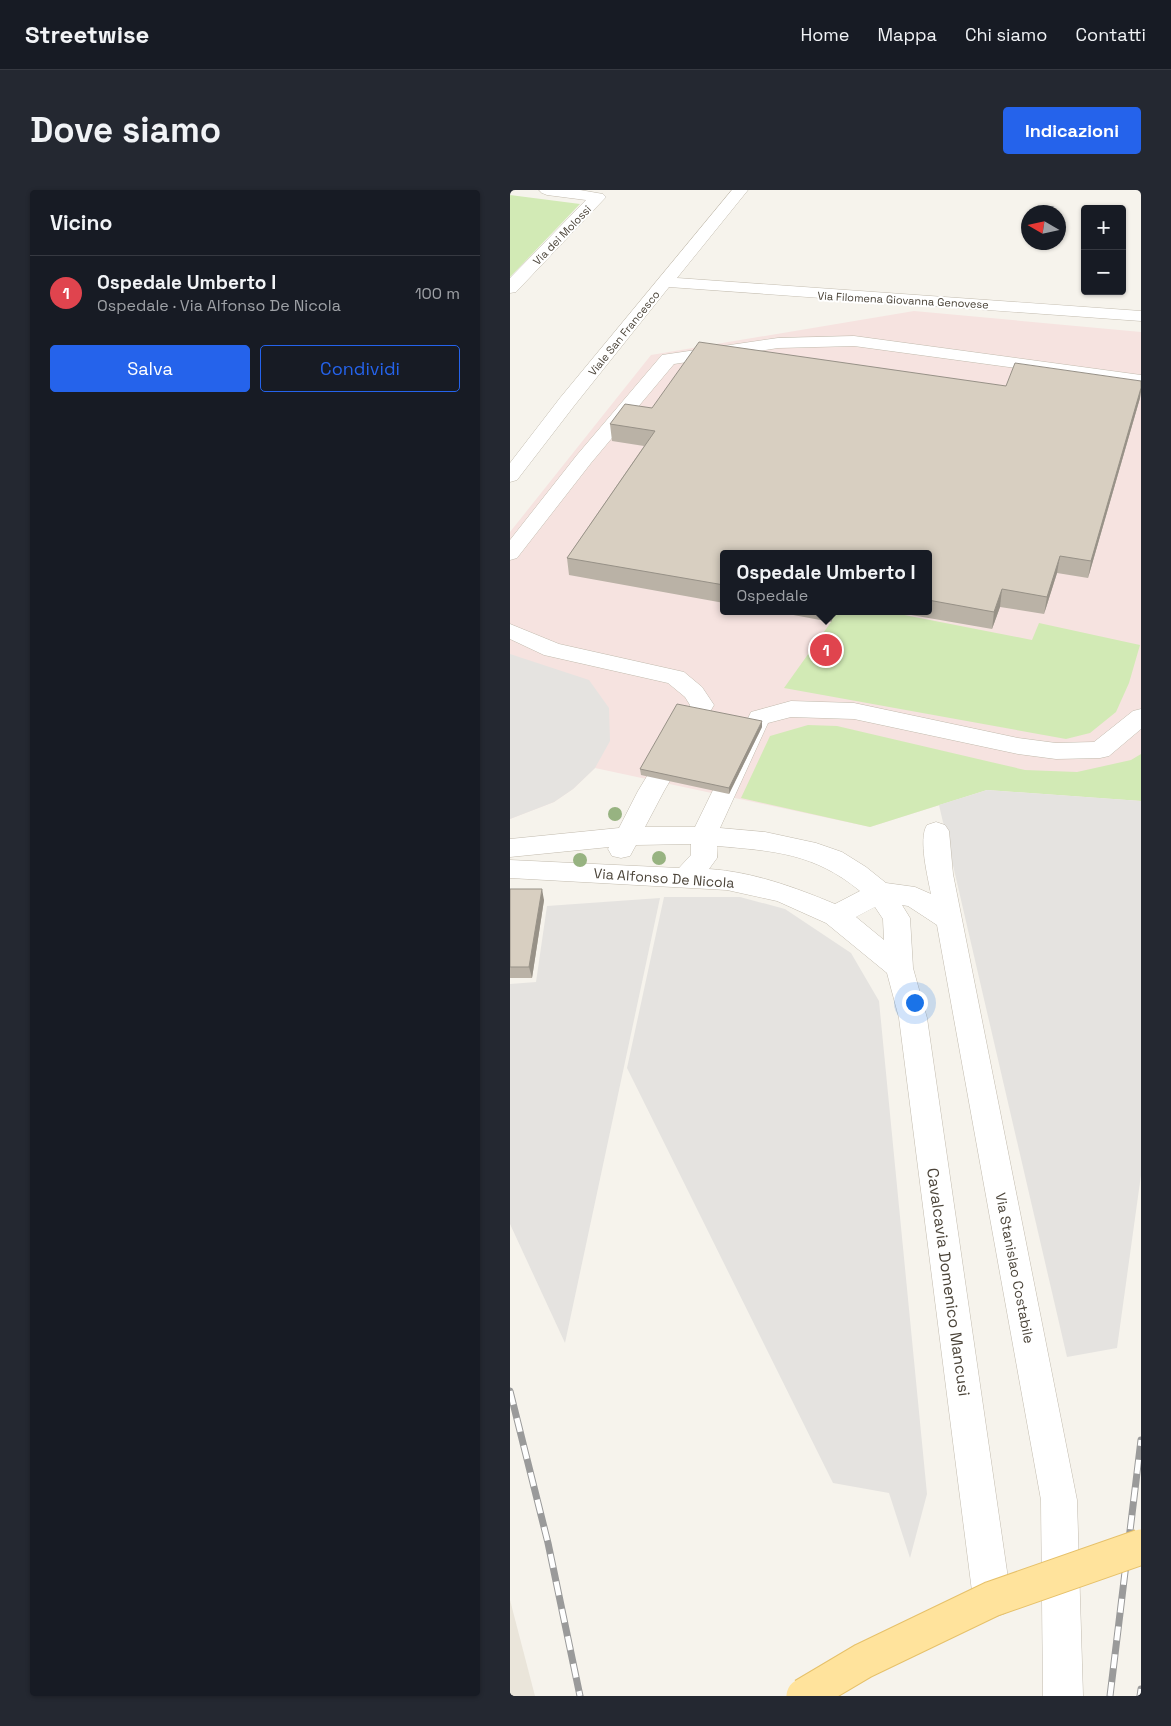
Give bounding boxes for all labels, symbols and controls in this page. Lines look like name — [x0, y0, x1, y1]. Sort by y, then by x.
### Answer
text: Streetwise — [25, 19, 149, 50]
text: Home — [800, 23, 850, 46]
text: Mappa — [878, 23, 937, 46]
text: Chi siamo — [965, 23, 1047, 46]
text: Contatti — [1075, 23, 1146, 46]
button: Indicazioni — [1003, 107, 1141, 154]
text: Dove siamo — [30, 108, 221, 152]
street label: Via dei Molossi — [530, 202, 594, 268]
north arrow — [1021, 205, 1066, 250]
map controls — [1081, 205, 1126, 295]
button: + — [1081, 205, 1126, 250]
text: Vicino — [50, 209, 112, 236]
button: − — [1081, 250, 1126, 295]
text: Ospedale Umberto I — [97, 270, 276, 295]
text: 1 — [62, 283, 70, 304]
text: 100 m — [415, 283, 460, 304]
street label: Viale San Francesco — [585, 287, 663, 378]
street label: Via Filomena Giovanna Genovese — [817, 289, 989, 311]
text: Ospedale · Via Alfonso De Nicola — [97, 295, 341, 316]
button: Salva — [50, 345, 250, 392]
button: Condividi — [260, 345, 460, 392]
popup — [720, 550, 932, 615]
text: Ospedale Umberto I — [736, 560, 916, 585]
text: Ospedale — [736, 585, 808, 606]
pin: 1 — [810, 631, 842, 669]
street label: Via Alfonso De Nicola — [593, 864, 735, 892]
your location — [902, 990, 928, 1016]
street label: Cavalcavia Domenico Mancusi — [922, 1167, 975, 1398]
street label: Via Stanislao Costabile — [992, 1191, 1038, 1345]

